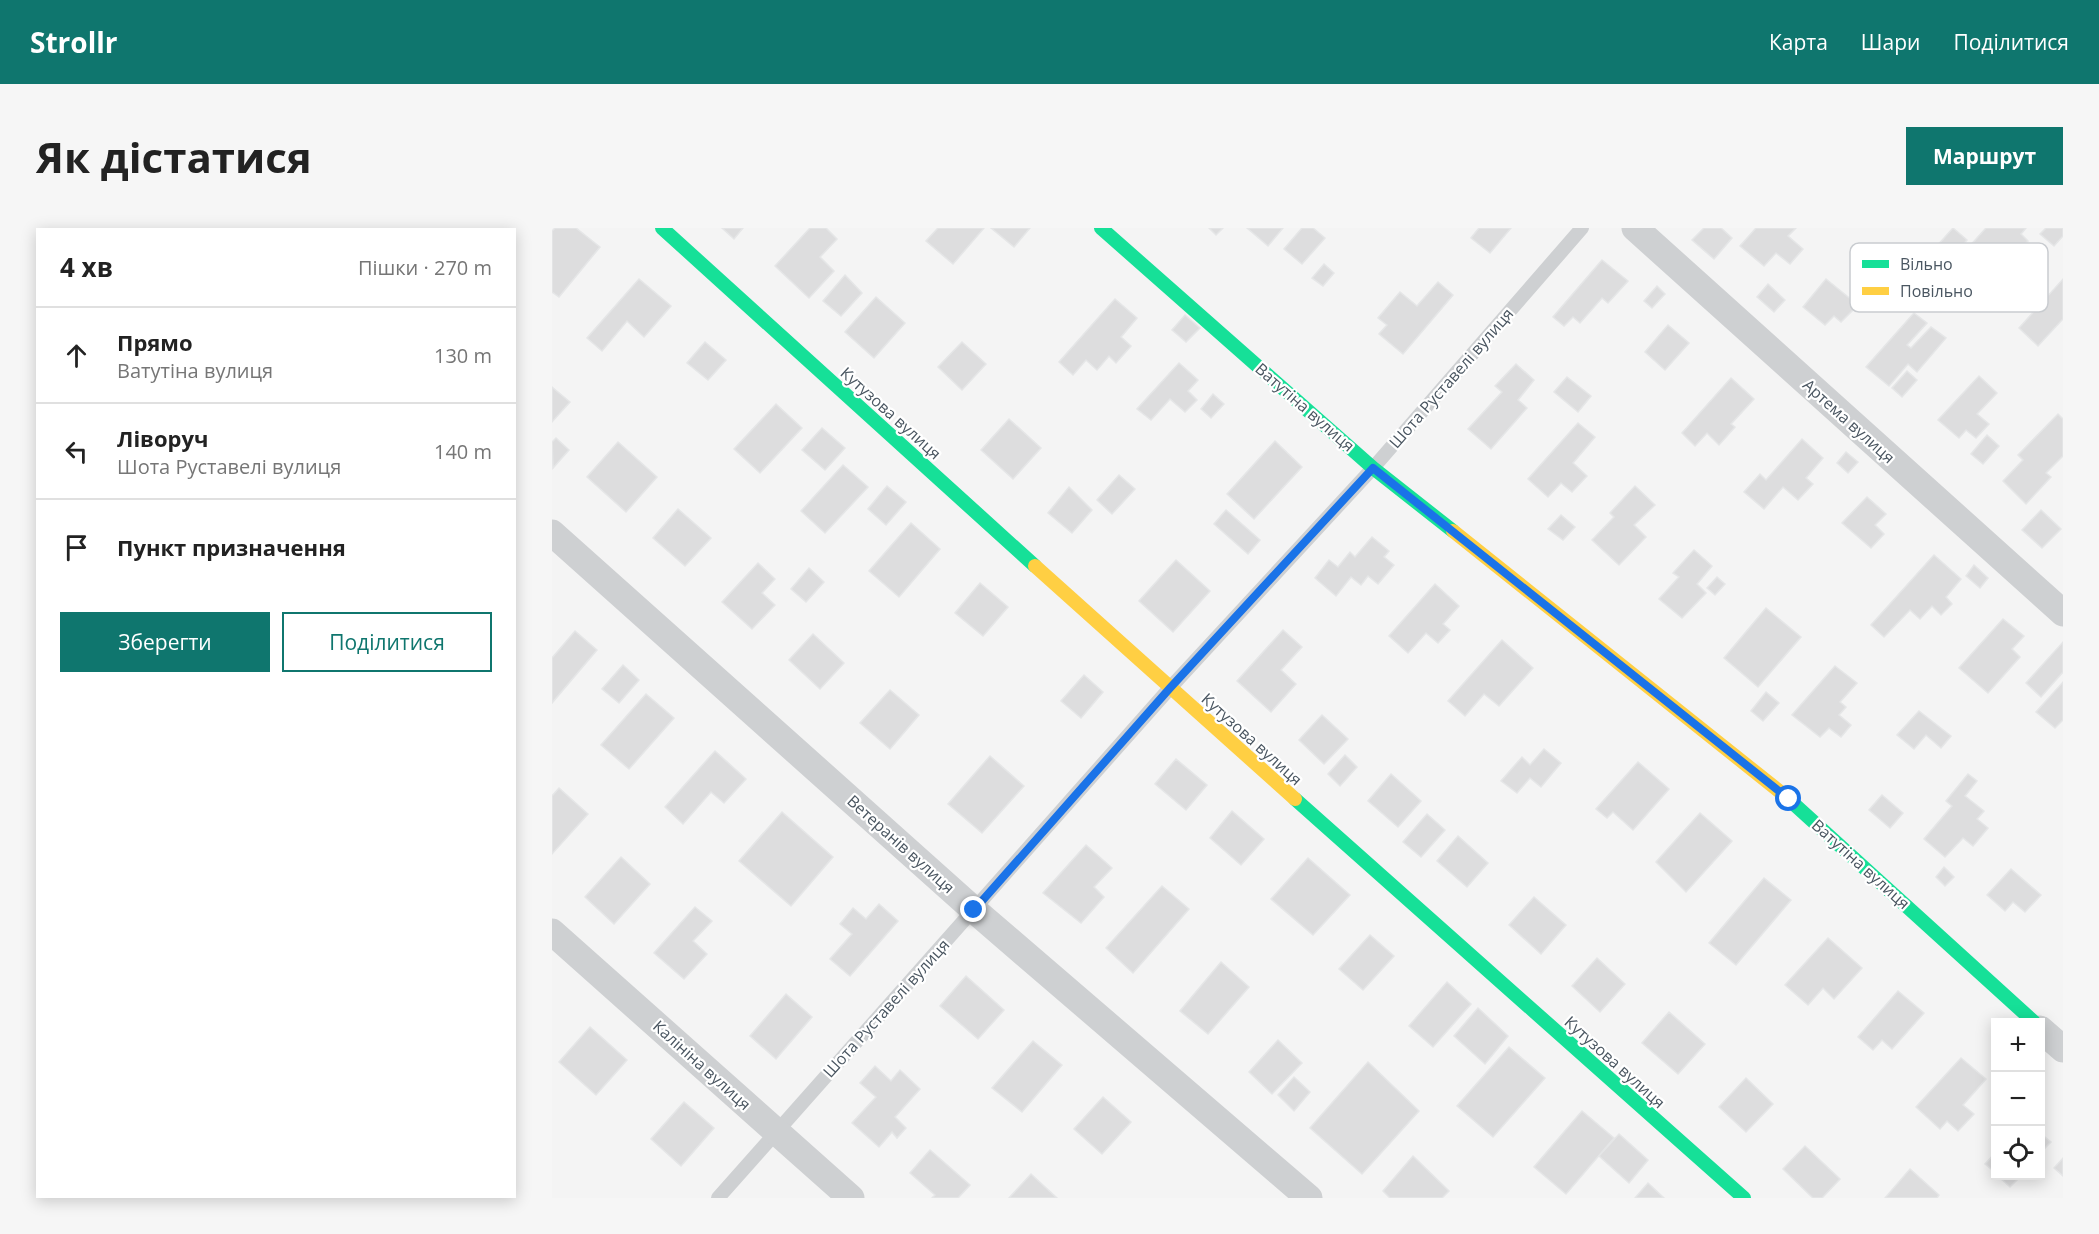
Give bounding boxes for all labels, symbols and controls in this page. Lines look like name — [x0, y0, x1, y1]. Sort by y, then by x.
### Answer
text: Strollr — [30, 23, 117, 61]
text: Карта — [1769, 28, 1828, 56]
text: Шари — [1861, 28, 1920, 56]
text: Поділитися — [1953, 28, 2069, 56]
button: Маршрут — [1906, 127, 2063, 185]
text: Як дістатися — [36, 128, 312, 185]
legend — [1850, 243, 2048, 312]
text: 4 хв — [60, 249, 113, 285]
text: Вільно — [1900, 253, 1953, 275]
text: Пішки · 270 m — [358, 254, 492, 281]
text: Повільно — [1900, 280, 1973, 302]
street label: Шота Руставелі вулиця — [1384, 303, 1518, 453]
text: Прямо — [117, 327, 193, 357]
icon: ahead — [60, 339, 93, 372]
text: 130 m — [434, 342, 492, 369]
text: Ватутіна вулиця — [117, 357, 273, 384]
street label: Ватутіна вулиця — [1251, 358, 1359, 456]
street label: Кутузова вулиця — [836, 362, 946, 464]
street label: Артема вулиця — [1798, 374, 1900, 468]
text: Ліворуч — [117, 423, 208, 453]
icon: left — [60, 435, 93, 468]
text: 140 m — [434, 438, 492, 465]
text: Шота Руставелі вулиця — [117, 453, 341, 480]
icon: arrive — [60, 531, 93, 564]
text: Пункт призначення — [117, 532, 346, 562]
button: Зберегти — [60, 612, 270, 672]
button: Поділитися — [282, 612, 492, 672]
street label: Кутузова вулиця — [1197, 688, 1307, 790]
route start — [1775, 785, 1801, 811]
street label: Ветеранів вулиця — [843, 790, 959, 898]
street label: Ватутіна вулиця — [1807, 814, 1915, 914]
route end — [960, 896, 986, 922]
street label: Шота Руставелі вулиця — [818, 934, 954, 1082]
street label: Кутузова вулиця — [1560, 1011, 1670, 1113]
street label: Калініна вулиця — [648, 1015, 756, 1115]
map controls — [1991, 1018, 2045, 1180]
button: + — [1991, 1018, 2045, 1072]
button: − — [1991, 1072, 2045, 1126]
button: locate — [1991, 1126, 2045, 1180]

